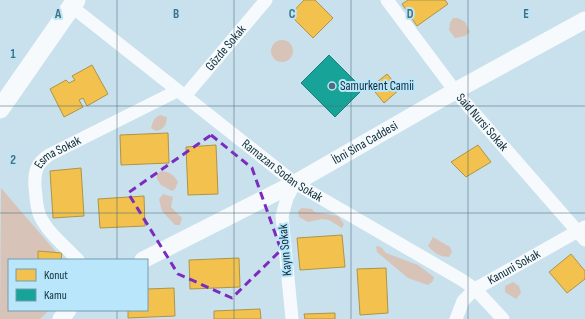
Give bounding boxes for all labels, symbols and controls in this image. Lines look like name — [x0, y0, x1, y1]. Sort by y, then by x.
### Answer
text: A — [54, 6, 62, 22]
text: B — [173, 6, 179, 22]
text: C — [289, 6, 296, 22]
text: D — [407, 6, 414, 22]
text: E — [523, 6, 529, 22]
street label: Gözde Sokak — [202, 22, 249, 74]
text: 1 — [10, 46, 16, 62]
place label: Samurkent Camii — [340, 78, 414, 94]
marker: Samurkent Camii — [327, 81, 337, 91]
street label: Said Nursi Sokak — [453, 90, 512, 154]
street label: İbni Sina Caddesi — [329, 118, 401, 168]
street label: Esma Sokak — [31, 132, 84, 171]
street label: Ramazan Sodan Sokak — [238, 136, 326, 205]
text: 2 — [10, 152, 16, 168]
street label: Kayın Sokak — [275, 224, 295, 276]
street label: Kanuni Sokak — [485, 246, 543, 288]
legend — [8, 259, 148, 311]
text: Konut — [44, 268, 68, 283]
text: Kamu — [44, 288, 67, 303]

